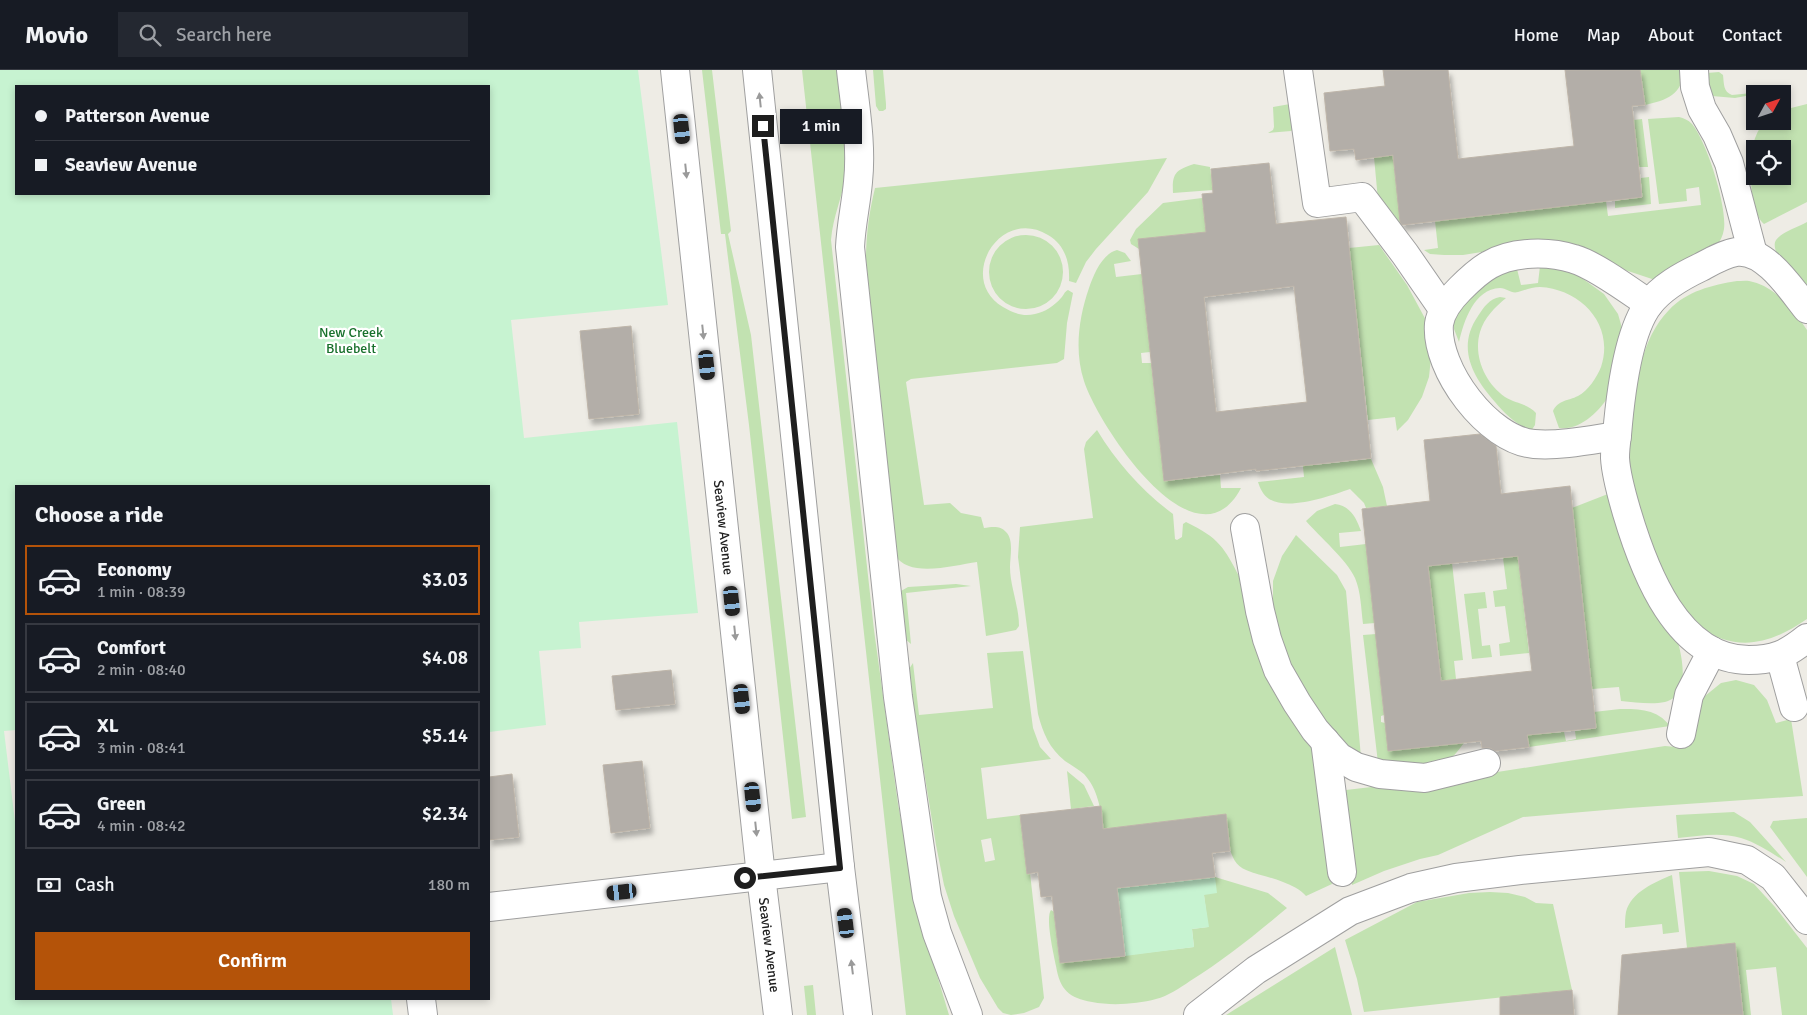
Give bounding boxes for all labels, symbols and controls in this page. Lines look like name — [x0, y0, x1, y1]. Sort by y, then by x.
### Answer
search box — [118, 12, 468, 57]
text: Movio — [25, 20, 88, 50]
icon: search — [136, 21, 164, 49]
text: Search here — [176, 23, 272, 47]
text: Home — [1514, 24, 1559, 46]
text: Map — [1587, 24, 1620, 46]
text: About — [1648, 24, 1694, 46]
text: Contact — [1722, 24, 1782, 46]
north arrow — [1746, 85, 1791, 130]
map controls — [1746, 85, 1791, 185]
one-way arrow — [756, 92, 764, 108]
text: Patterson Avenue — [65, 104, 210, 128]
callout: 1 min — [780, 108, 863, 144]
car — [672, 113, 691, 145]
route end — [752, 115, 774, 137]
text: 1 min — [802, 116, 840, 136]
button: locate — [1746, 140, 1791, 185]
text: Seaview Avenue — [65, 153, 197, 177]
one-way arrow — [682, 163, 690, 179]
park label: New Creek Bluebelt — [319, 324, 383, 357]
one-way arrow — [699, 325, 707, 341]
car — [697, 349, 716, 381]
street label: Seaview Avenue — [710, 479, 737, 576]
text: Choose a ride — [35, 501, 163, 528]
icon: car — [37, 558, 82, 603]
text: Economy — [97, 558, 171, 582]
text: $3.03 — [422, 568, 468, 592]
text: 1 min · 08:39 — [97, 582, 186, 602]
car — [722, 585, 741, 617]
one-way arrow — [731, 625, 739, 641]
icon: car — [37, 636, 82, 681]
text: Comfort — [97, 636, 166, 660]
text: $4.08 — [422, 646, 468, 670]
text: 2 min · 08:40 — [97, 660, 186, 680]
car — [732, 683, 751, 715]
icon: car — [37, 714, 82, 759]
text: XL — [97, 714, 119, 738]
text: $5.14 — [422, 724, 468, 748]
text: 3 min · 08:41 — [97, 738, 186, 758]
car — [743, 781, 762, 813]
icon: car — [37, 792, 82, 837]
text: Green — [97, 792, 146, 816]
text: $2.34 — [422, 802, 468, 826]
text: 4 min · 08:42 — [97, 816, 186, 836]
one-way arrow — [752, 822, 760, 838]
route start — [734, 867, 756, 889]
icon: cash — [35, 871, 63, 899]
text: Cash — [75, 873, 115, 897]
text: 180 m — [428, 875, 470, 895]
car — [606, 883, 637, 901]
street label: Seaview Avenue — [755, 897, 783, 993]
car — [836, 907, 855, 939]
button: Confirm — [35, 932, 470, 990]
one-way arrow — [848, 958, 856, 974]

